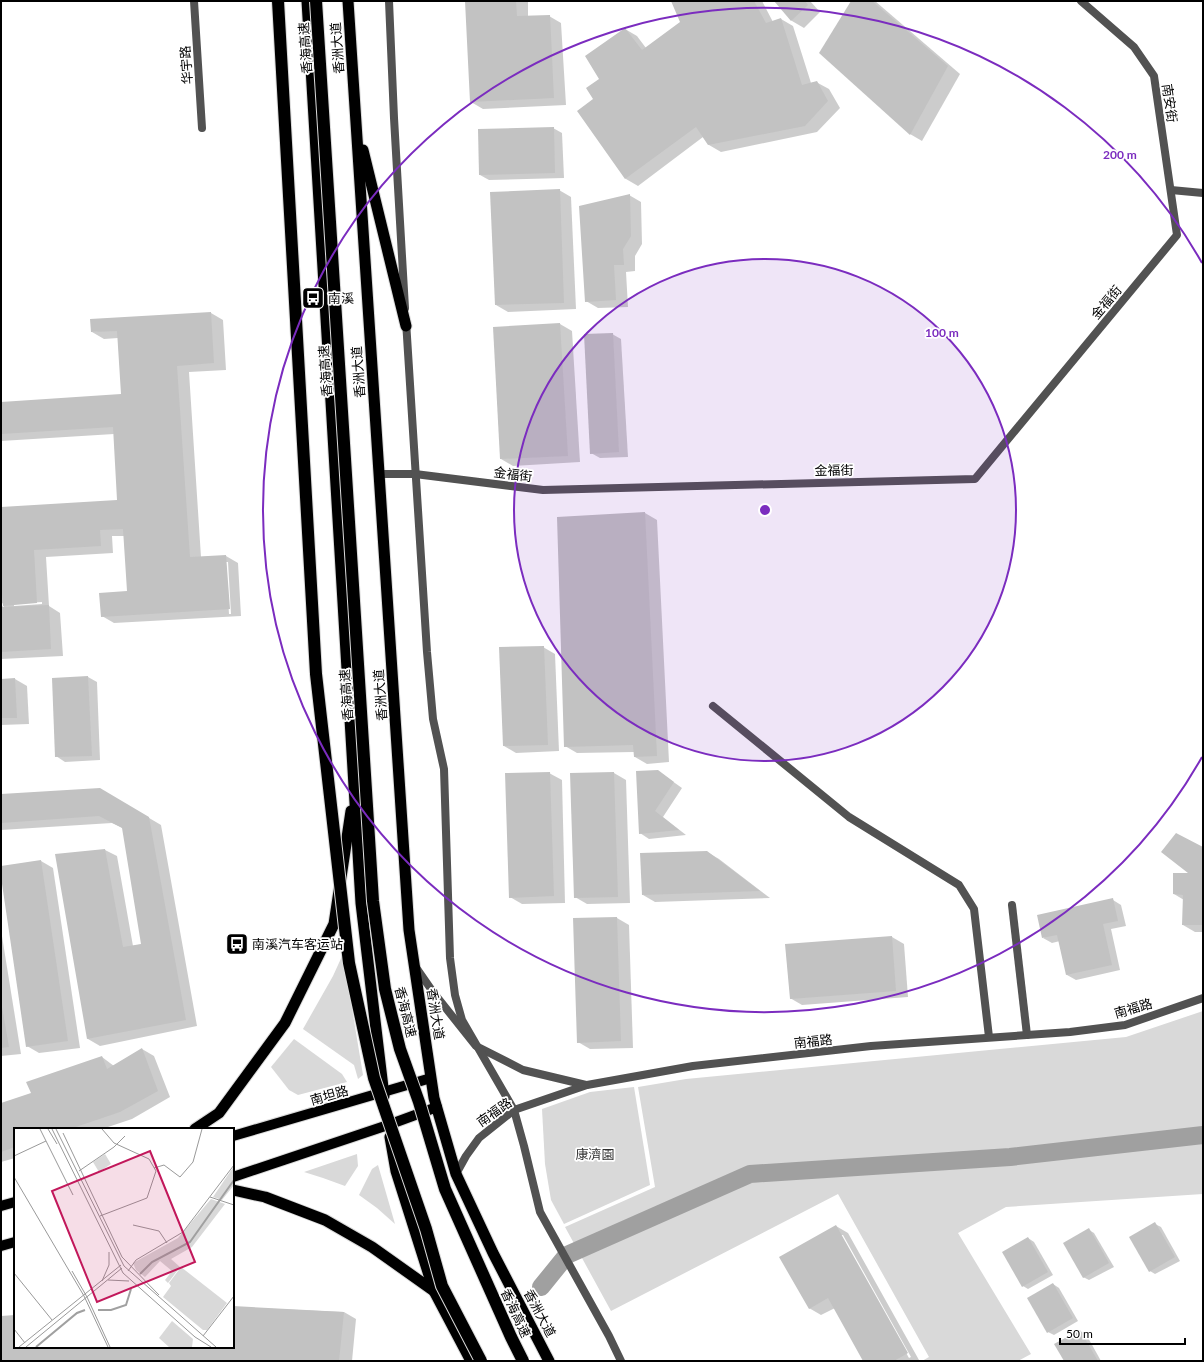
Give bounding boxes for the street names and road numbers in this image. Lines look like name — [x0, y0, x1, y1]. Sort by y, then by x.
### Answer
street label: 香海高速 — [295, 21, 315, 75]
street label: 香洲大道 — [327, 21, 347, 75]
street label: 华宇路 — [177, 45, 195, 85]
street label: 南安街 — [1159, 83, 1181, 123]
street label: 金福街 — [1087, 282, 1125, 322]
street label: 香海高速 — [315, 344, 335, 398]
street label: 香洲大道 — [348, 345, 368, 399]
street label: 金福街 — [814, 462, 854, 478]
street label: 金福街 — [493, 464, 533, 484]
street label: 香海高速 — [336, 668, 356, 722]
street label: 香洲大道 — [370, 668, 390, 722]
street label: 香海高速 — [392, 985, 420, 1039]
street label: 香洲大道 — [424, 987, 448, 1041]
street label: 南福路 — [1112, 995, 1154, 1021]
street label: 南福路 — [793, 1031, 833, 1051]
street label: 南坦路 — [308, 1082, 350, 1108]
street label: 南福路 — [473, 1094, 515, 1130]
street label: 香海高速 — [498, 1286, 534, 1340]
street label: 香洲大道 — [521, 1286, 559, 1340]

